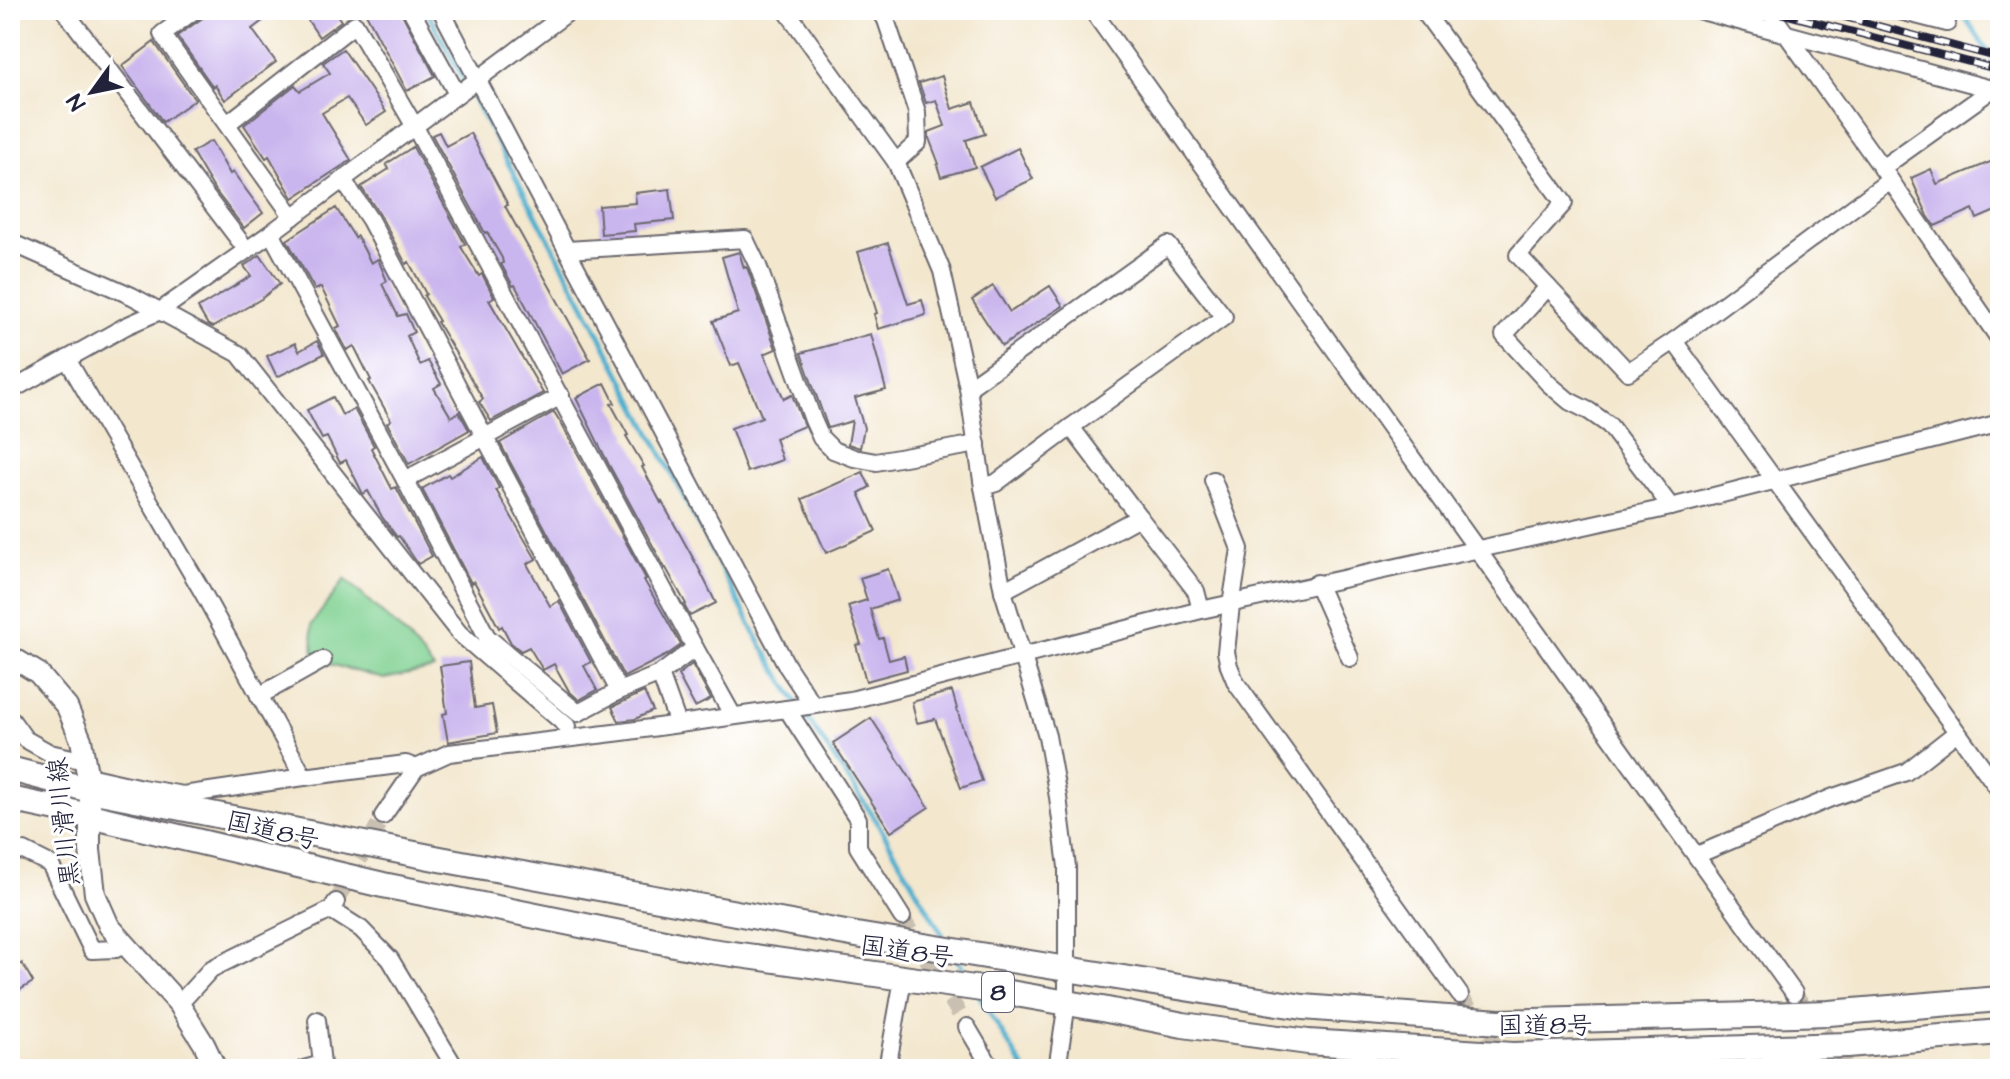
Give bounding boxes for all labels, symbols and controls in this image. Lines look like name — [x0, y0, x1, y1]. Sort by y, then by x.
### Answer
north arrow — [52, 52, 132, 132]
text: N — [60, 88, 93, 116]
street label: 黒川滑川線 — [39, 755, 89, 888]
street label: 国道8号 — [223, 803, 323, 859]
street label: 国道8号 — [857, 928, 956, 976]
road number: 8 — [982, 972, 1014, 1012]
street label: 国道8号 — [1498, 1008, 1592, 1044]

